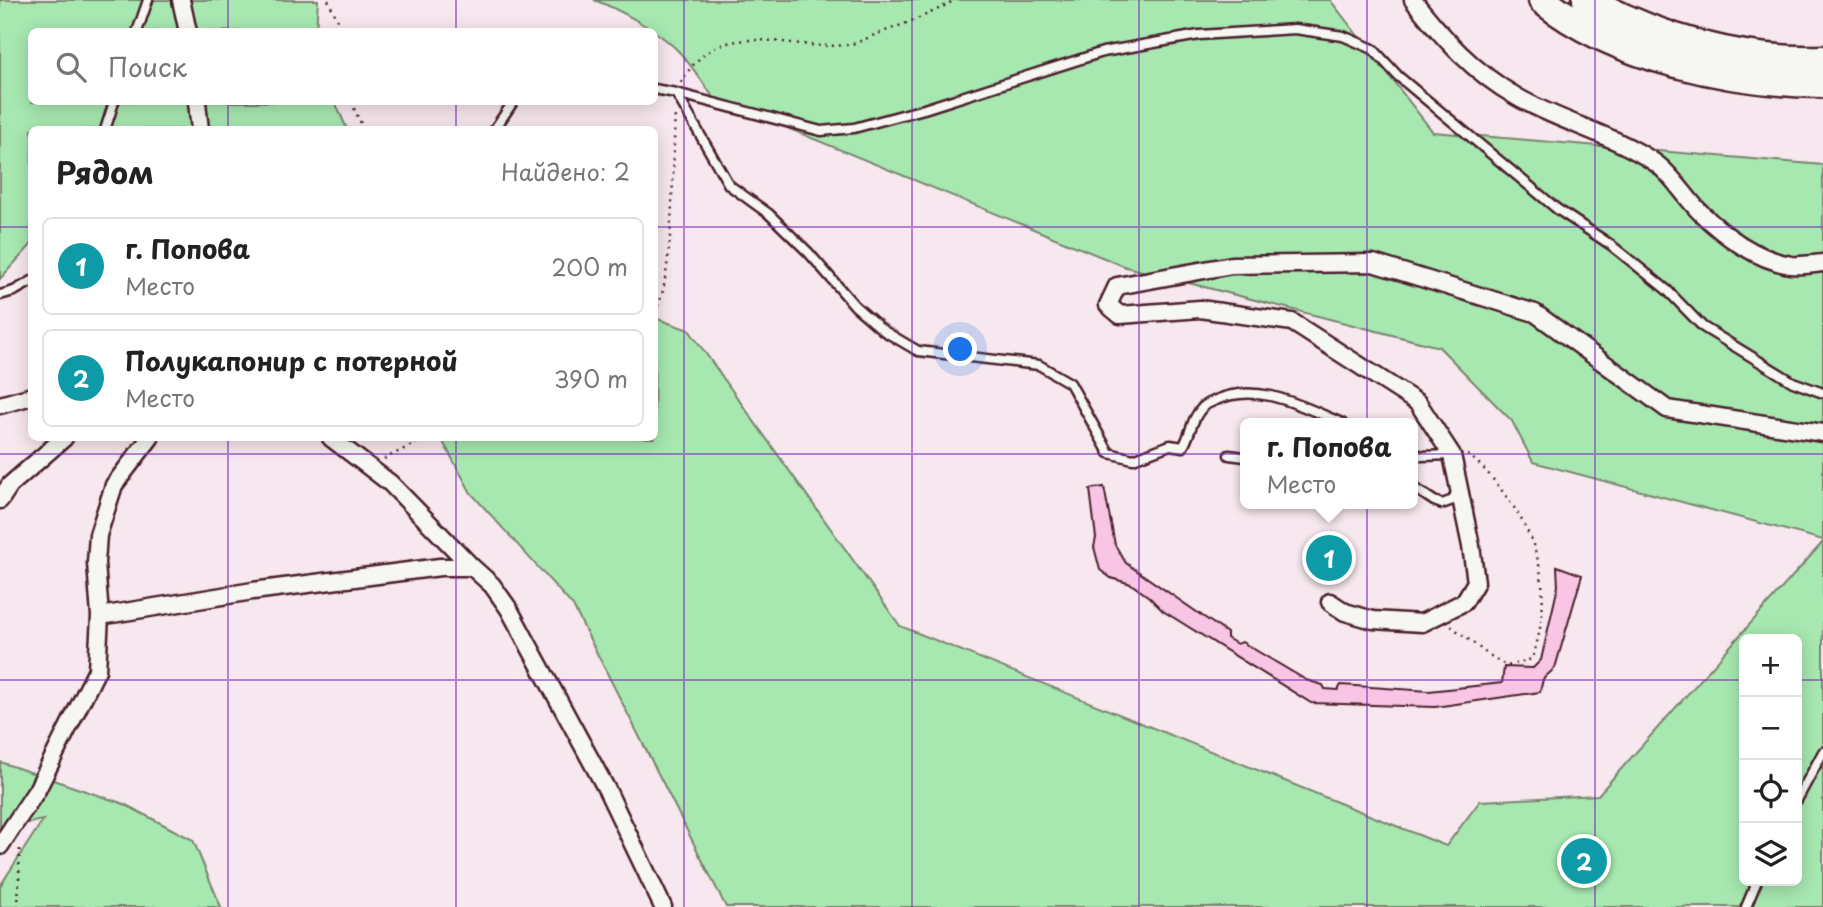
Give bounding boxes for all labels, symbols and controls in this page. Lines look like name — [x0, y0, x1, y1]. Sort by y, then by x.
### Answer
search box — [28, 28, 658, 105]
text: Поиск — [108, 47, 187, 86]
icon: search — [52, 48, 90, 86]
text: Рядом — [56, 149, 154, 194]
text: Найдено: 2 — [501, 154, 630, 189]
text: г. Попова — [125, 229, 250, 268]
text: 1 — [76, 249, 87, 284]
text: 200 m — [551, 249, 628, 284]
text: Место — [125, 268, 195, 303]
your location — [943, 332, 977, 366]
text: Полукапонир с потерной — [125, 341, 458, 380]
text: 2 — [73, 361, 89, 396]
text: 390 m — [554, 361, 628, 396]
text: Место — [125, 380, 195, 415]
popup — [1240, 418, 1418, 509]
text: г. Попова — [1266, 427, 1392, 466]
text: Место — [1266, 466, 1336, 501]
pin: 1 — [1306, 532, 1352, 584]
map controls — [1739, 634, 1802, 886]
button: + — [1739, 634, 1802, 697]
button: − — [1739, 697, 1802, 760]
button: locate — [1739, 760, 1802, 823]
button: layers — [1739, 823, 1802, 886]
pin: 2 — [1561, 835, 1607, 887]

